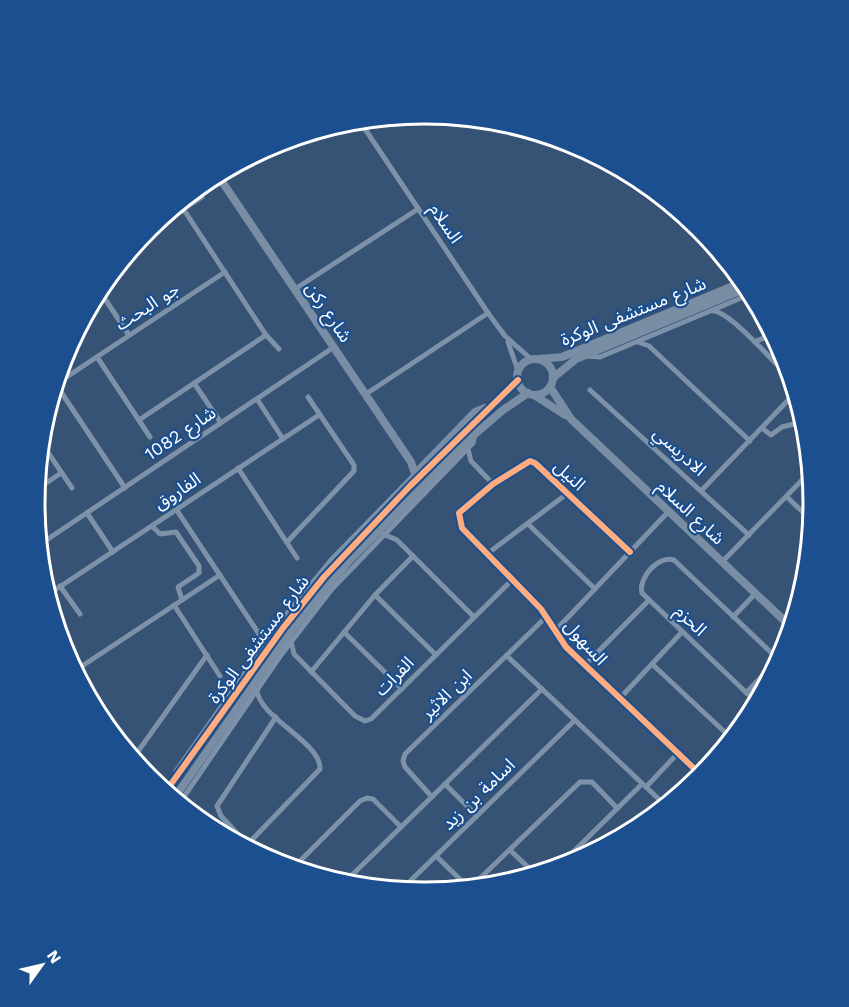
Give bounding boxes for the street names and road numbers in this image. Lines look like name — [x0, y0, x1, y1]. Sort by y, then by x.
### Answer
street label: السلام — [422, 199, 467, 249]
street label: شارع مستشفى الوكرة — [557, 272, 710, 353]
street label: جو البحث — [111, 278, 183, 335]
street label: شارع ركن — [298, 278, 357, 348]
street label: شارع 1082 — [141, 402, 222, 468]
street label: الادريسي — [647, 422, 711, 482]
street label: النيل — [549, 455, 590, 495]
street label: الفاروق — [150, 468, 205, 515]
street label: شارع السلام — [650, 475, 729, 552]
street label: شارع مستشفى الوكرة — [203, 571, 316, 710]
street label: الحزم — [668, 600, 711, 643]
street label: السهول — [559, 615, 612, 670]
street label: الفرات — [370, 652, 419, 701]
street label: ابن الاثير — [416, 665, 476, 725]
street label: اسامة بن زيد — [437, 754, 519, 835]

